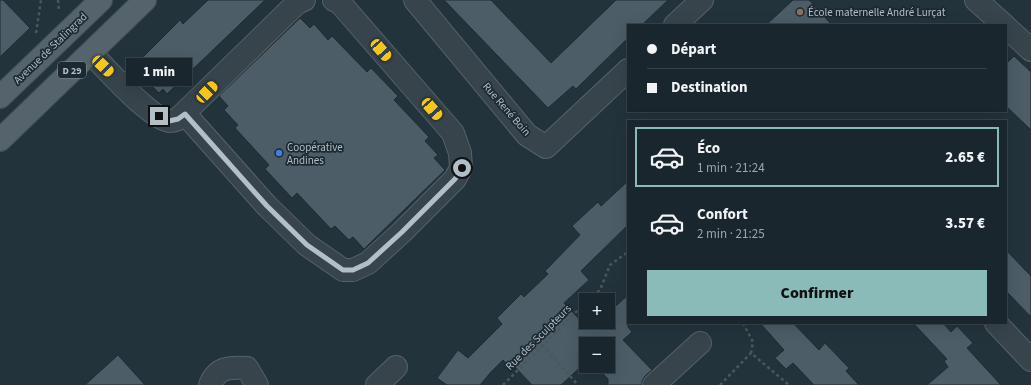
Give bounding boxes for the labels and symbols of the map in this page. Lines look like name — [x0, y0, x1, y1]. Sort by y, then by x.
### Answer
place label: École maternelle André Lurçat — [808, 5, 946, 20]
marker: École maternelle André Lurçat — [795, 7, 805, 17]
street label: Avenue de Stalingrad — [10, 9, 90, 87]
car — [369, 37, 393, 63]
car — [90, 53, 116, 79]
callout: 1 min — [126, 58, 192, 86]
road number: D 29 — [58, 62, 86, 78]
car — [194, 79, 220, 105]
street label: Rue René Boin — [479, 79, 534, 139]
car — [420, 96, 444, 122]
route end — [150, 107, 168, 125]
place label: Coopérative Andines — [287, 140, 343, 168]
marker: Coopérative Andines — [274, 148, 284, 158]
route start — [453, 159, 471, 177]
street label: Rue des Sculpteurs — [502, 301, 575, 374]

